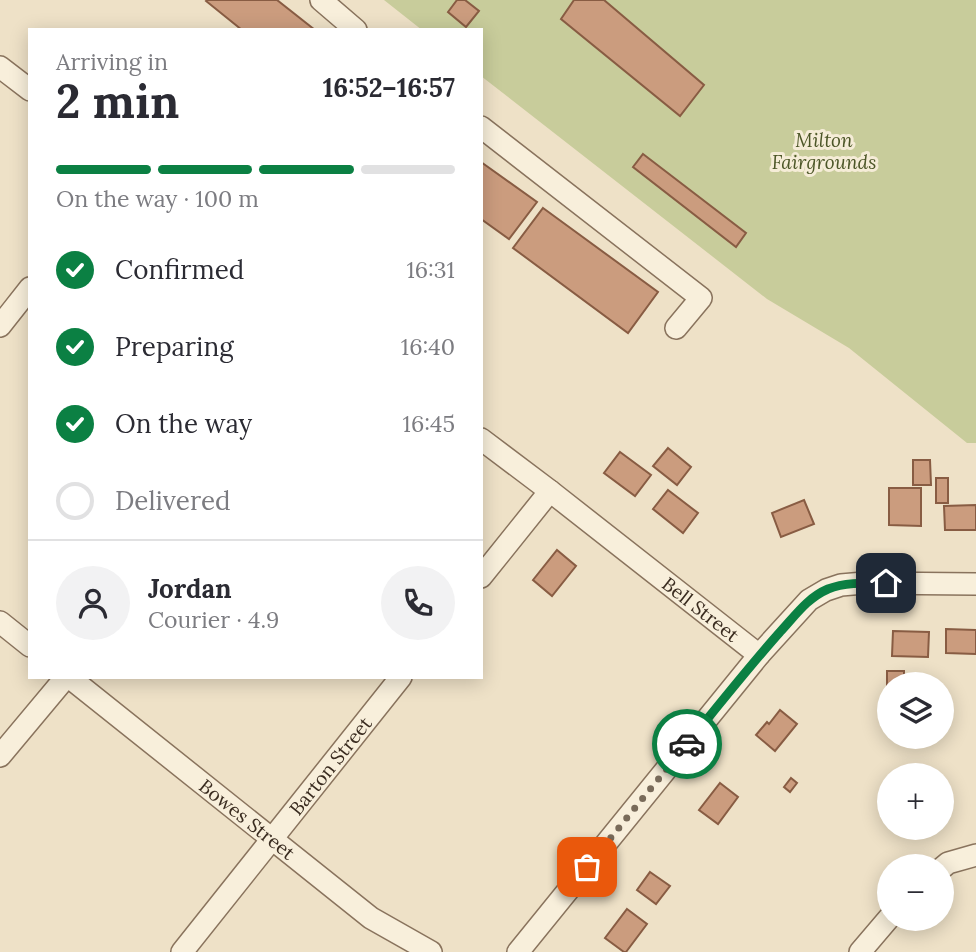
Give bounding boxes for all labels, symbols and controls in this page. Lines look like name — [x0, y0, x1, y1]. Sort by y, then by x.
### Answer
text: Arriving in — [56, 47, 168, 76]
text: 16:52–16:57 — [323, 71, 455, 104]
text: 2 min — [56, 72, 179, 131]
park label: Milton Fairgrounds — [772, 128, 876, 174]
text: On the way · 100 m — [56, 184, 259, 213]
icon: check — [56, 251, 94, 289]
text: Confirmed — [115, 253, 244, 286]
text: 16:31 — [406, 255, 455, 284]
icon: check — [56, 328, 94, 366]
text: Preparing — [115, 330, 234, 363]
text: 16:40 — [401, 332, 455, 361]
icon: check — [56, 405, 94, 443]
text: On the way — [115, 407, 252, 440]
text: 16:45 — [403, 409, 455, 438]
text: Delivered — [115, 484, 231, 517]
pin — [856, 553, 916, 613]
icon: home — [867, 564, 905, 602]
button: person — [56, 566, 130, 640]
button: phone — [381, 566, 455, 640]
text: Jordan — [148, 572, 232, 605]
street label: Bell Street — [657, 572, 745, 647]
text: Courier · 4.9 — [148, 605, 279, 634]
map controls — [877, 672, 954, 931]
button: layers — [877, 672, 954, 749]
courier — [652, 709, 722, 779]
street label: Barton Street — [284, 711, 377, 820]
icon: car — [668, 725, 706, 763]
button: + — [877, 763, 954, 840]
street label: Bowes Street — [194, 774, 300, 865]
pin — [557, 837, 617, 897]
icon: bag — [568, 848, 606, 886]
button: − — [877, 854, 954, 931]

